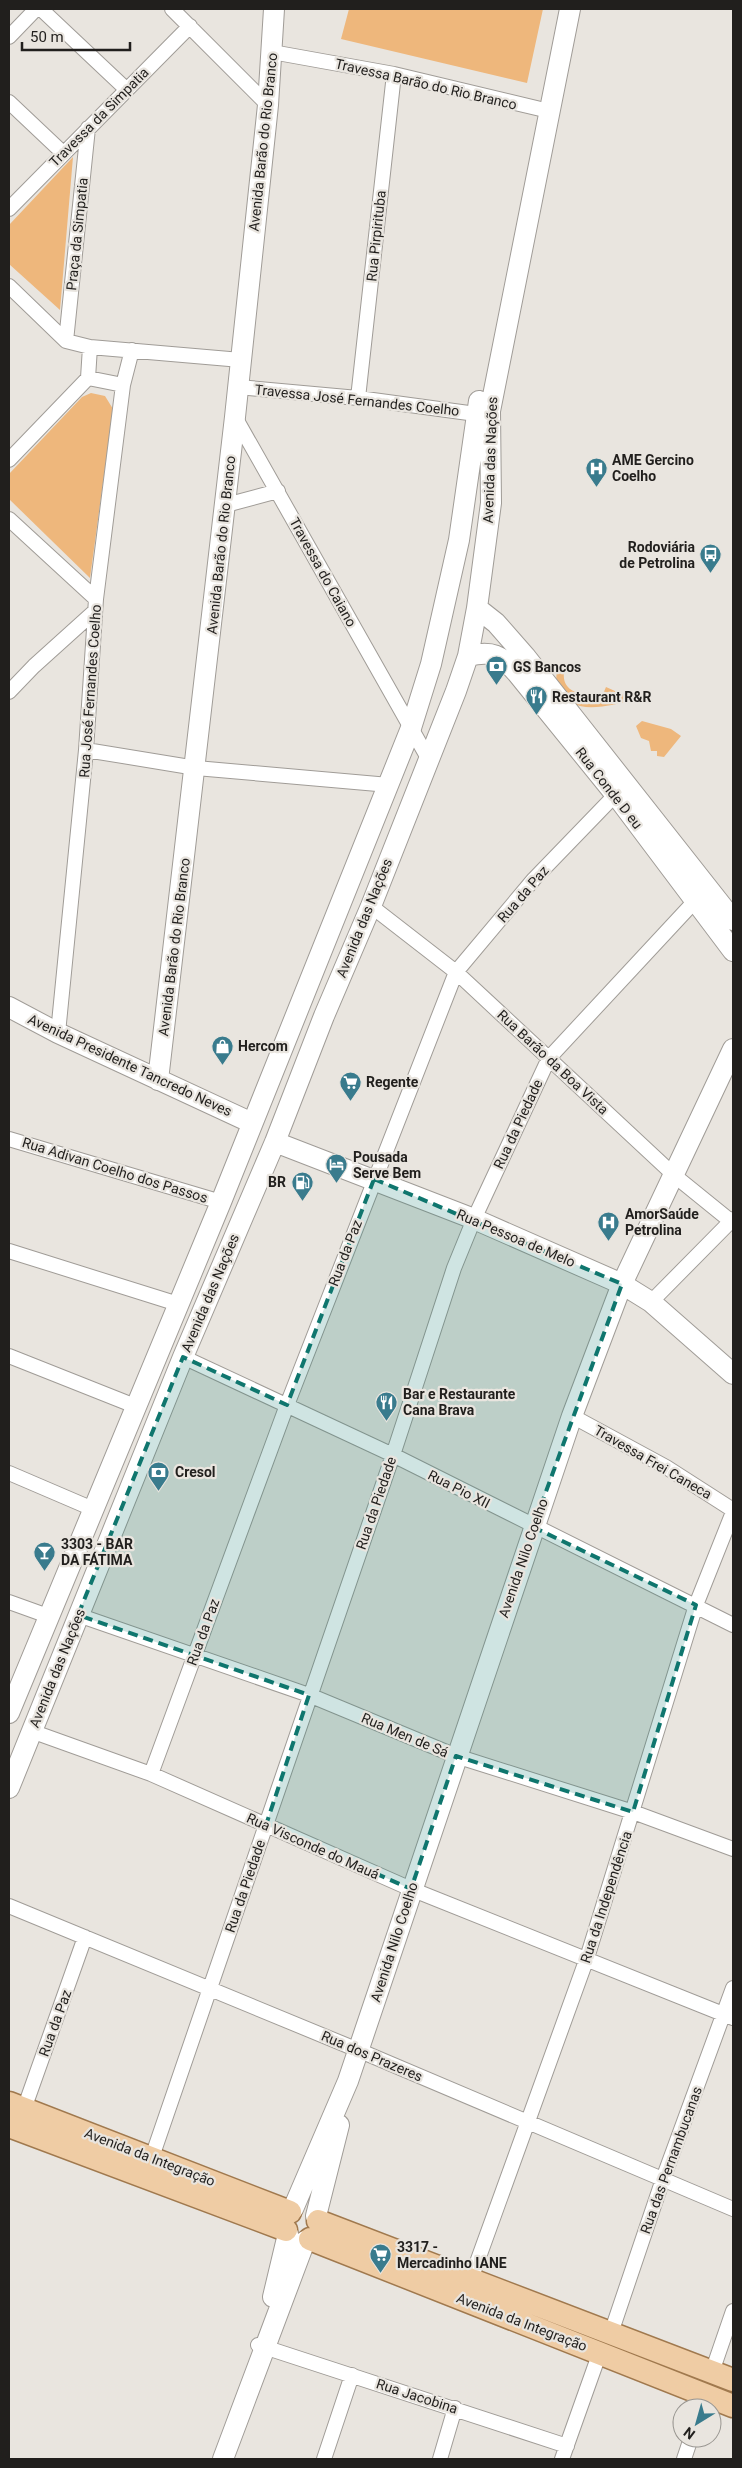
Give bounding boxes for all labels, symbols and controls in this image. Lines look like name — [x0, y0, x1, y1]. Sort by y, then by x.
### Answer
scale bar — [22, 20, 130, 52]
text: 50 m — [30, 28, 64, 46]
street label: Avenida Barão do Rio Branco — [246, 52, 280, 232]
street label: Travessa Barão do Rio Branco — [334, 55, 518, 113]
street label: Travessa da Simpatia — [46, 64, 152, 170]
street label: Praça da Simpatia — [63, 177, 91, 291]
street label: Rua Pirpirituba — [363, 190, 389, 282]
street label: Travessa José Fernandes Coelho — [254, 381, 460, 419]
street label: Avenida das Nações — [480, 396, 500, 524]
place label: AME Gercino Coelho — [612, 452, 694, 484]
street label: Avenida Barão do Rio Branco — [204, 455, 238, 635]
hospital icon: AME Gercino Coelho — [584, 456, 608, 487]
street label: Travessa do Caiano — [286, 515, 360, 629]
place label: Rodoviária de Petrolina — [619, 539, 695, 571]
bus stop icon: Rodoviária de Petrolina — [699, 543, 723, 574]
street label: Rua José Fernandes Coelho — [76, 604, 104, 778]
bank icon: GS Bancos — [485, 655, 509, 686]
place label: GS Bancos — [513, 659, 581, 675]
restaurant icon: Restaurant R&R — [524, 685, 548, 716]
place label: Restaurant R&R — [552, 689, 651, 705]
street label: Rua Conde D eu — [572, 744, 646, 832]
street label: Avenida das Nações — [333, 856, 395, 980]
street label: Avenida Barão do Rio Branco — [155, 857, 193, 1037]
street label: Rua da Paz — [494, 862, 552, 926]
street label: Rua Barão da Boa Vista — [494, 1006, 612, 1118]
street label: Avenida Presidente Tancredo Neves — [26, 1011, 234, 1119]
shop icon: Hercom — [210, 1034, 234, 1065]
place label: Hercom — [238, 1038, 288, 1054]
supermarket icon: Regente — [338, 1070, 362, 1101]
place label: Regente — [366, 1074, 419, 1090]
street label: Rua da Piedade — [490, 1077, 546, 1171]
street label: Rua Adivan Coelho dos Passos — [20, 1134, 210, 1206]
place label: Pousada Serve Bem — [353, 1149, 421, 1181]
hotel icon: Pousada Serve Bem — [325, 1153, 349, 1184]
fuel station icon: BR — [290, 1170, 314, 1201]
place label: BR — [268, 1174, 286, 1190]
street label: Rua Pessoa de Melo — [454, 1206, 578, 1270]
place label: AmorSaúde Petrolina — [625, 1206, 699, 1238]
hospital icon: AmorSaúde Petrolina — [597, 1210, 621, 1241]
street label: Rua da Paz — [325, 1218, 365, 1288]
street label: Avenida das Nações — [178, 1232, 242, 1354]
place label: Bar e Restaurante Cana Brava — [403, 1386, 516, 1418]
restaurant icon: Bar e Restaurante Cana Brava — [375, 1390, 399, 1421]
street label: Travessa Frei Caneca — [592, 1422, 714, 1502]
street label: Rua da Piedade — [353, 1455, 399, 1551]
bank icon: Cresol — [147, 1460, 171, 1491]
place label: Cresol — [175, 1464, 216, 1480]
street label: Rua Pio XII — [425, 1467, 493, 1511]
street label: Avenida Nilo Coelho — [495, 1496, 551, 1620]
place label: 3303 - BAR DA FÁTIMA — [61, 1536, 133, 1568]
bar icon: 3303 - BAR DA FÁTIMA — [33, 1540, 57, 1571]
street label: Rua da Paz — [184, 1596, 222, 1668]
street label: Avenida das Nações — [26, 1606, 88, 1730]
street label: Rua Men de Sá — [359, 1709, 451, 1761]
street label: Rua Visconde do Mauá — [244, 1810, 382, 1882]
street label: Rua da Independência — [577, 1829, 635, 1965]
street label: Rua da Piedade — [222, 1838, 268, 1934]
street label: Avenida Nilo Coelho — [367, 1880, 421, 2004]
street label: Rua da Paz — [36, 1987, 74, 2059]
street label: Rua dos Prazeres — [319, 2027, 425, 2085]
street label: Rua das Pernambucanas — [637, 2084, 705, 2236]
street label: Avenida da Integração — [83, 2125, 217, 2189]
place label: 3317 - Mercadinho IANE — [397, 2239, 507, 2271]
supermarket icon: 3317 - Mercadinho IANE — [369, 2243, 393, 2274]
street label: Avenida da Integração — [455, 2290, 589, 2354]
street label: Rua Jacobina — [374, 2375, 460, 2417]
north arrow — [672, 2398, 722, 2448]
text: N — [680, 2424, 698, 2443]

